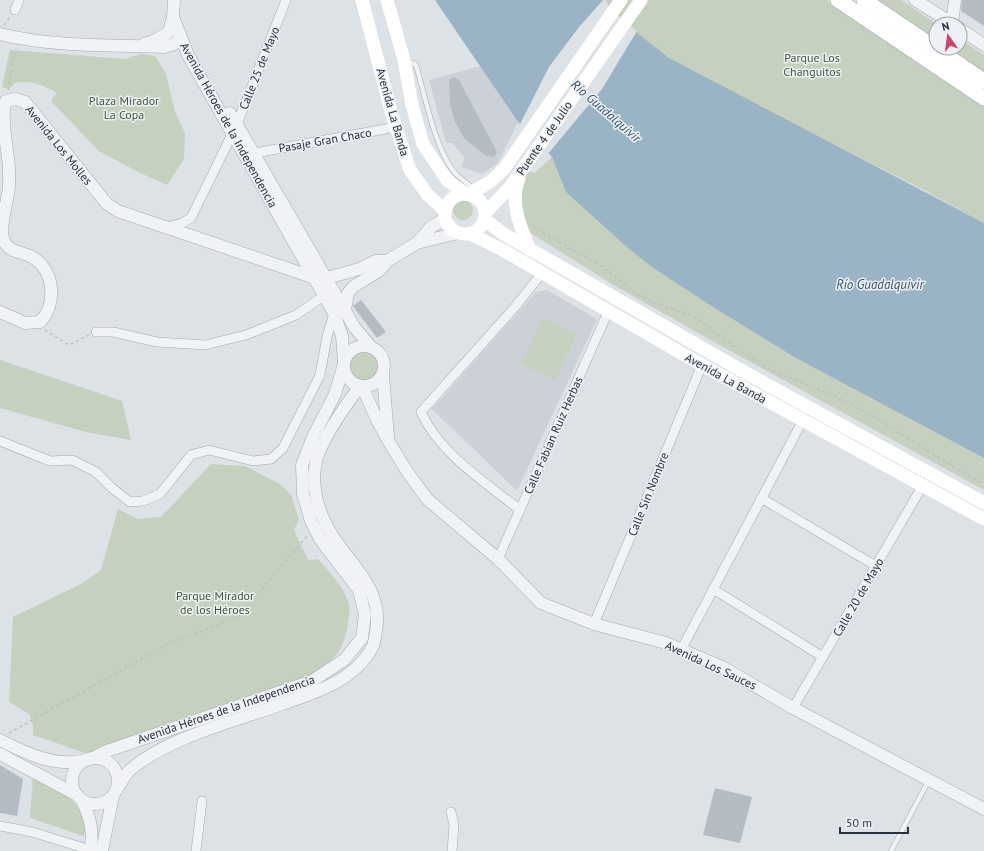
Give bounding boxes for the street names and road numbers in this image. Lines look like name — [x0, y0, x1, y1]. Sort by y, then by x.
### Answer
street label: Calle 25 de Mayo — [236, 24, 282, 112]
street label: Avenida Héroes de la Independencia — [177, 40, 281, 210]
street label: Avenida La Banda — [373, 66, 413, 158]
street label: Puente 4 de Julio — [513, 98, 575, 178]
street label: Avenida Los Molles — [22, 102, 96, 188]
street label: Pasaje Gran Chaco — [277, 124, 373, 156]
street label: Avenida La Banda — [683, 349, 769, 407]
street label: Calle Fabian Ruiz Herbas — [520, 374, 586, 496]
street label: Calle Sin Nombre — [624, 450, 672, 538]
street label: Calle 20 de Mayo — [829, 555, 887, 639]
street label: Avenida Los Sauces — [663, 637, 759, 693]
street label: Avenida Héroes de la Independencia — [135, 672, 317, 746]

